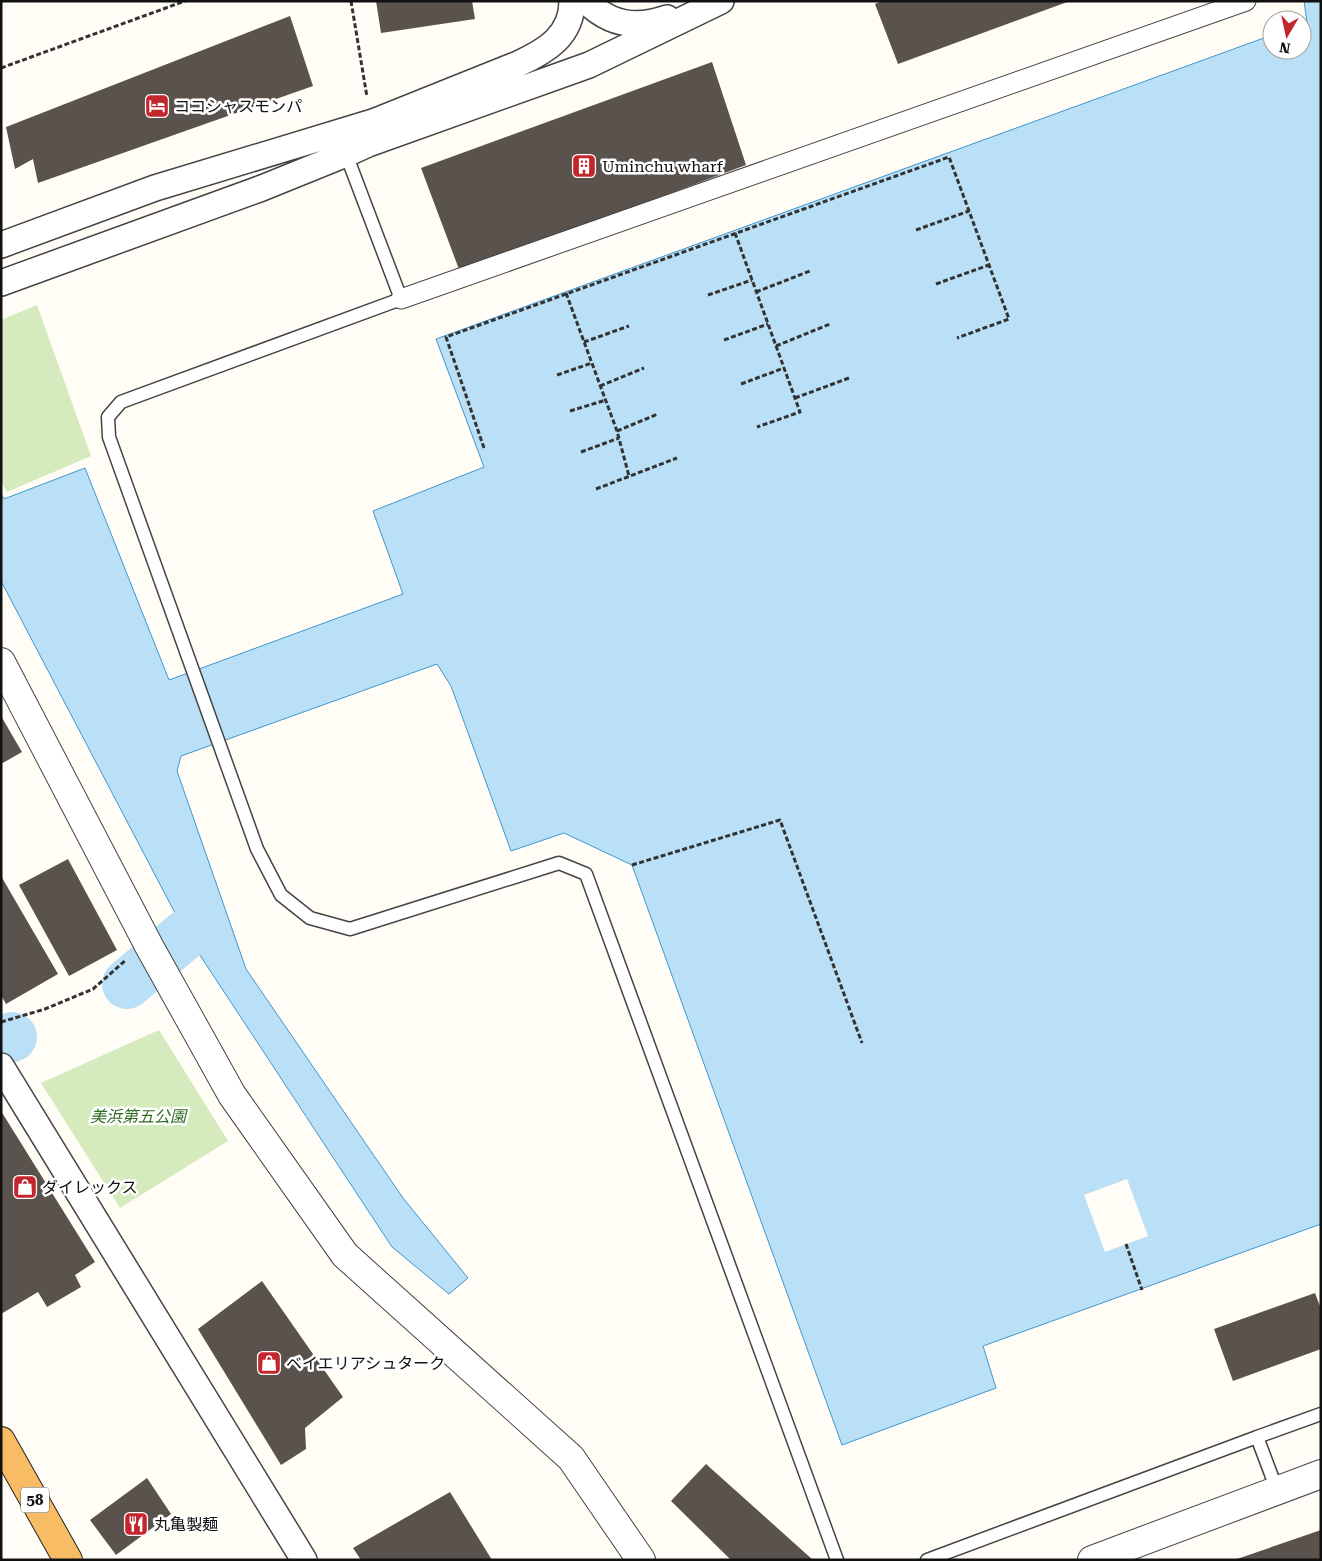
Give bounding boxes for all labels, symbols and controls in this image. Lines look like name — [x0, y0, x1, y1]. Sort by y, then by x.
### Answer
north arrow — [1262, 10, 1312, 60]
text: N — [1278, 39, 1292, 57]
hotel icon: ココシャスモンパ — [144, 93, 170, 119]
place label: ココシャスモンパ — [174, 97, 302, 116]
building icon: Uminchu wharf — [571, 153, 597, 179]
place label: Uminchu wharf — [602, 157, 723, 176]
park label: 美浜第五公園 — [90, 1107, 188, 1126]
shop icon: ダイレックス — [12, 1174, 38, 1200]
place label: ダイレックス — [42, 1178, 138, 1197]
shop icon: ベイエリアシュターク — [256, 1350, 282, 1376]
place label: ベイエリアシュターク — [286, 1354, 445, 1373]
road number: 58 — [21, 1488, 49, 1512]
restaurant icon: 丸亀製麺 — [123, 1511, 149, 1537]
place label: 丸亀製麺 — [154, 1515, 218, 1534]

